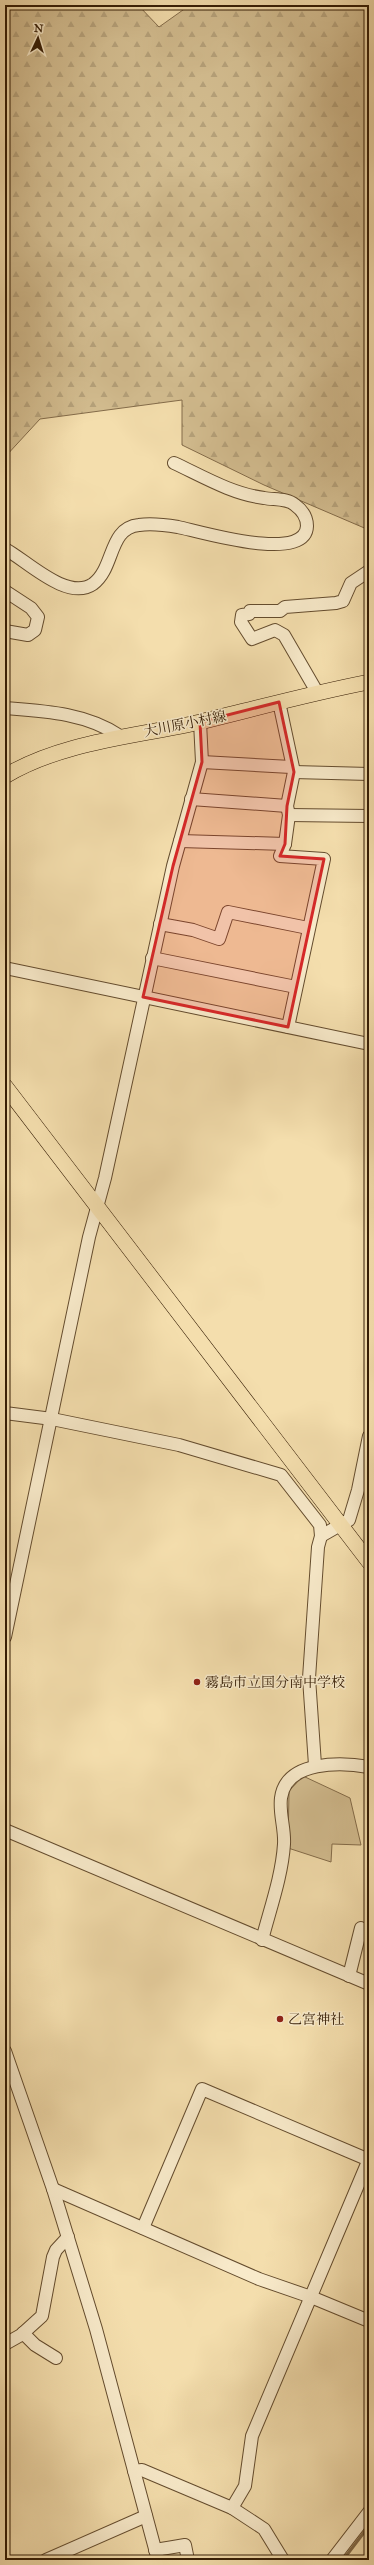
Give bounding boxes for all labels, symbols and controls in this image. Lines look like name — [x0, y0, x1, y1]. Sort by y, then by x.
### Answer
north arrow — [18, 18, 58, 58]
text: N — [34, 22, 44, 35]
street label: 大川原小村線 — [142, 708, 228, 740]
place label: 霧島市立国分南中学校 — [205, 1674, 345, 1691]
marker: 霧島市立国分南中学校 — [192, 1677, 202, 1687]
place label: 乙宮神社 — [288, 2011, 344, 2028]
marker: 乙宮神社 — [275, 2014, 285, 2024]

